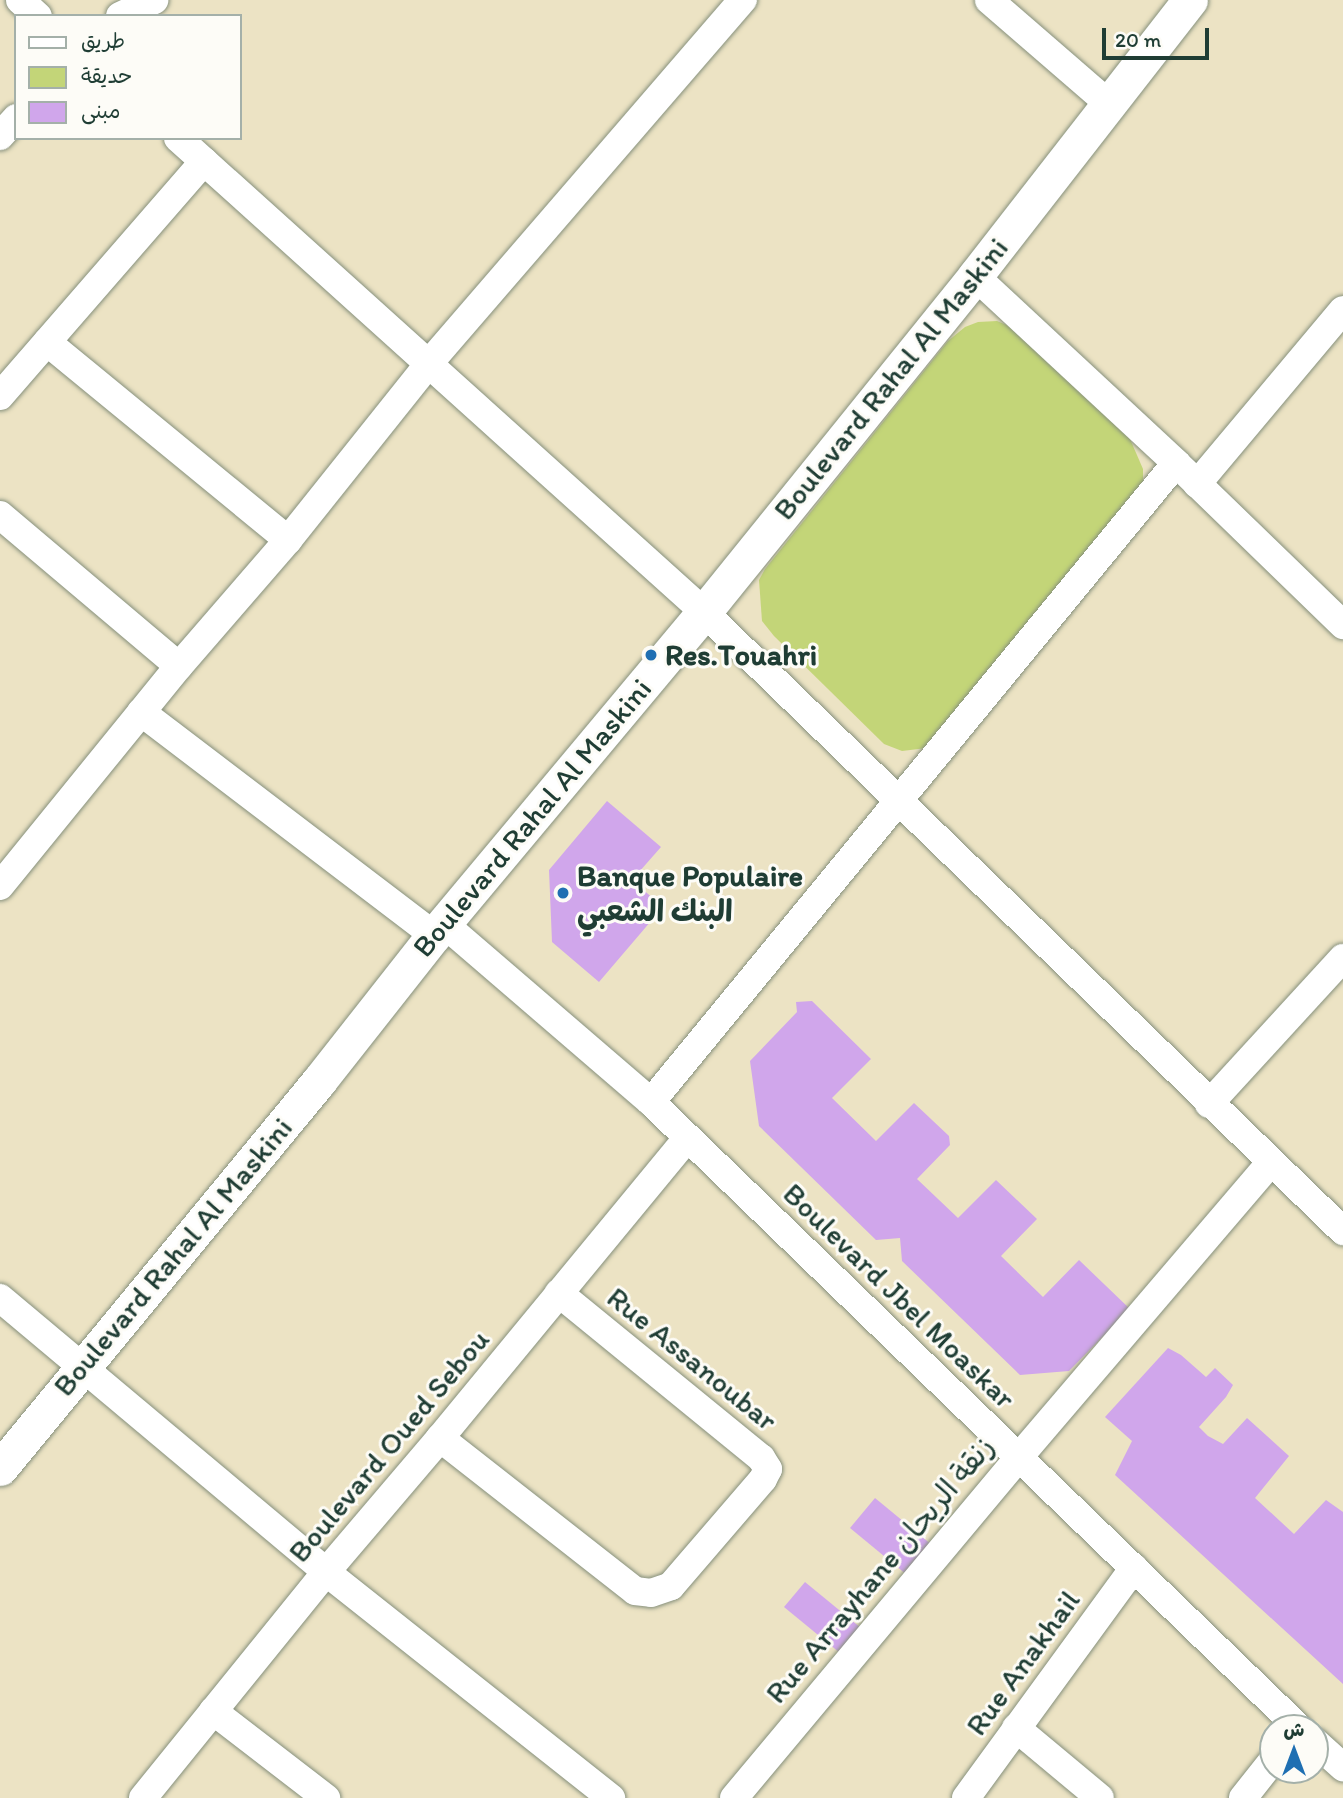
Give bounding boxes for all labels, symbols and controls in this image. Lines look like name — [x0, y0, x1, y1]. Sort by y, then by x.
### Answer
legend — [14, 14, 242, 140]
scale bar — [1105, 14, 1212, 58]
text: 20 m — [1115, 27, 1161, 52]
text: طريق — [81, 28, 125, 53]
text: حديقة — [81, 63, 132, 88]
text: مبنى — [81, 98, 120, 123]
street label: Boulevard Rahal Al Maskini — [766, 230, 1016, 528]
place label: Res.Touahri — [665, 637, 817, 673]
marker: Res.Touahri — [643, 647, 659, 663]
street label: Boulevard Rahal Al Maskini — [405, 671, 659, 965]
place label: Banque Populaire البنك الشعبي — [577, 858, 804, 928]
marker: Banque Populaire البنك الشعبي — [555, 885, 571, 901]
street label: Boulevard Rahal Al Maskini — [46, 1110, 300, 1404]
street label: Boulevard Jbel Moaskar — [776, 1176, 1022, 1416]
street label: Rue Assanoubar — [600, 1279, 784, 1439]
street label: Boulevard Oued Sebou — [281, 1322, 497, 1570]
street label: Rue Arrayhane زنقة الريحان — [758, 1430, 1002, 1710]
street label: Rue Anakhail — [959, 1584, 1087, 1742]
north arrow — [1259, 1714, 1329, 1784]
text: ش — [1284, 1718, 1304, 1741]

